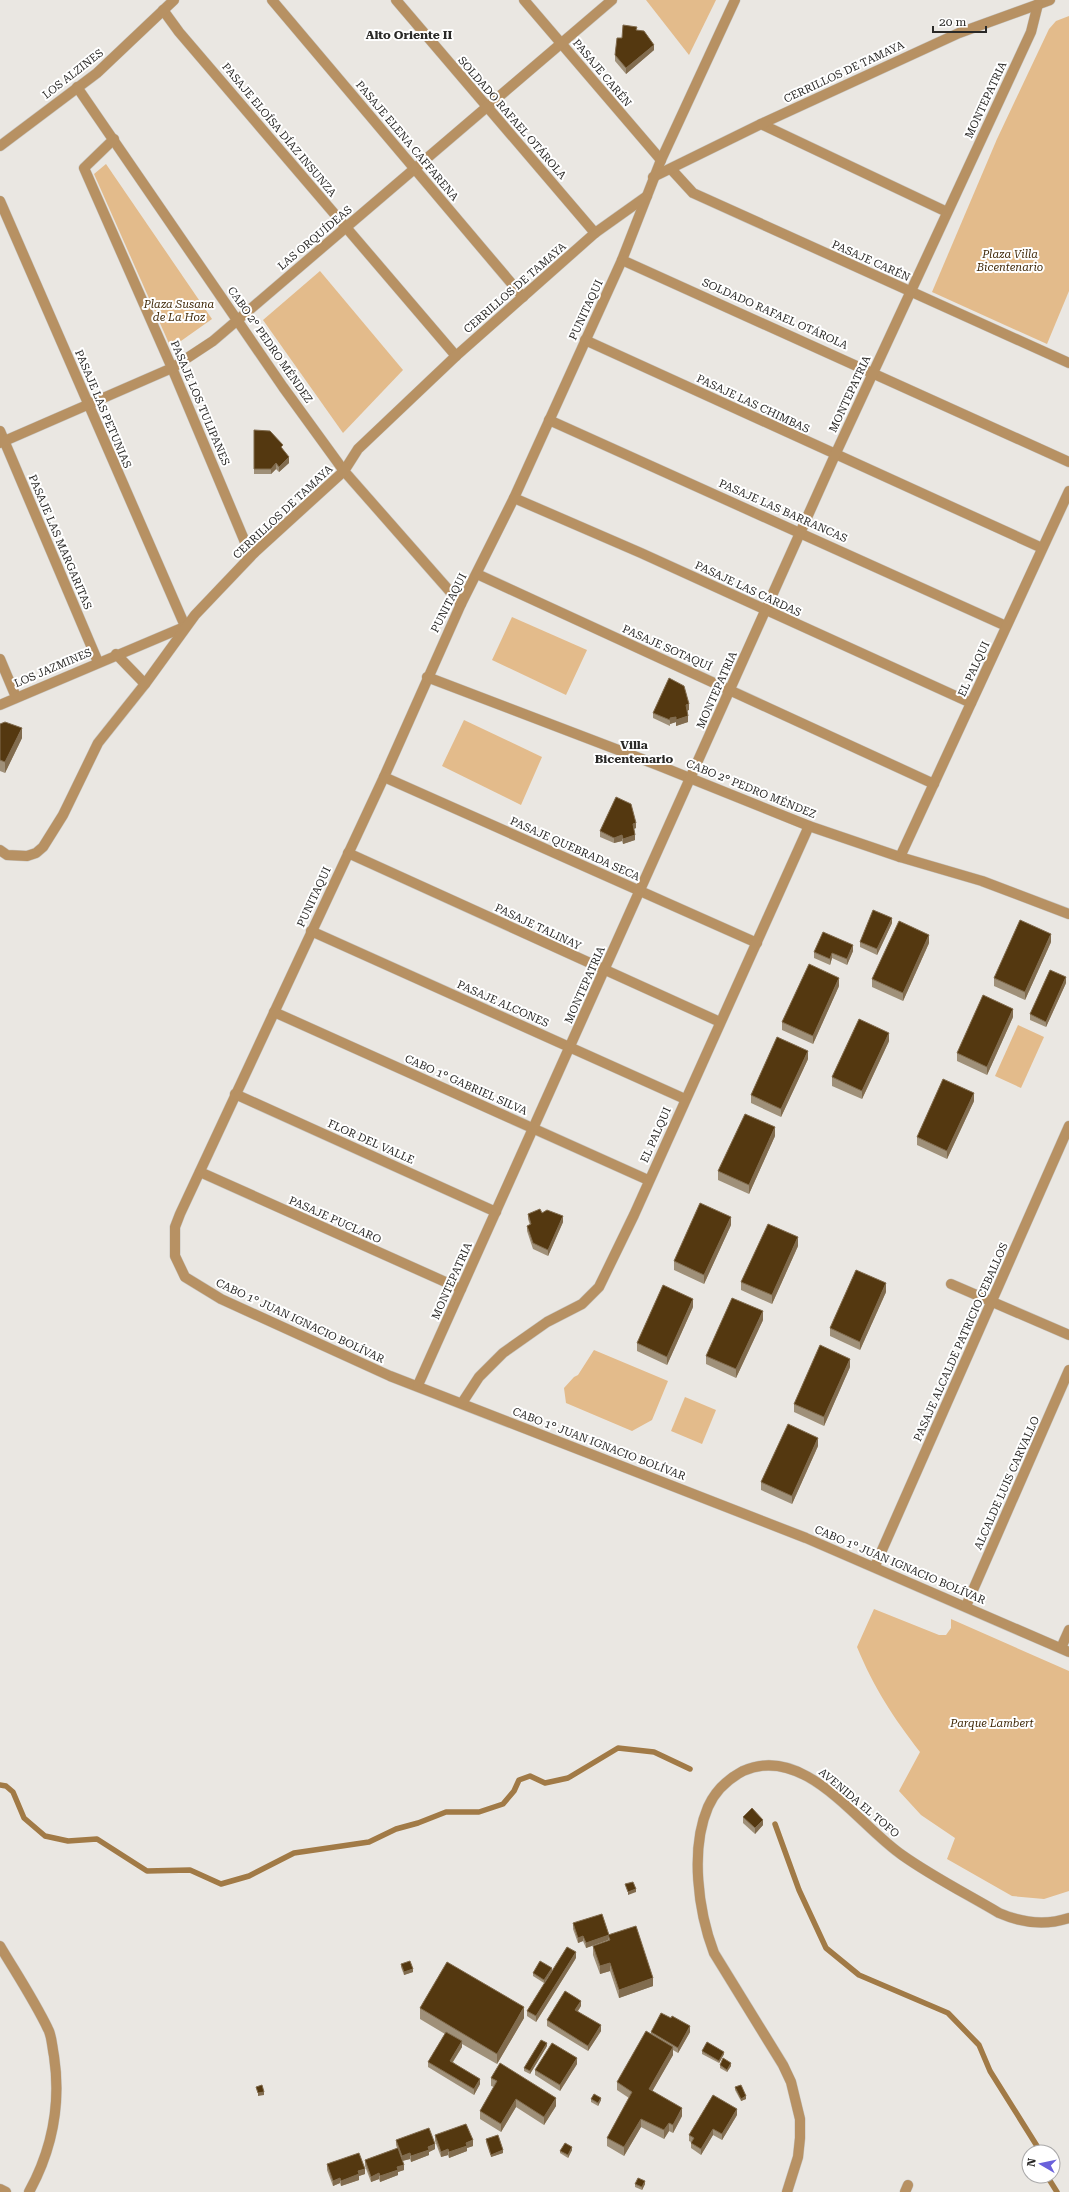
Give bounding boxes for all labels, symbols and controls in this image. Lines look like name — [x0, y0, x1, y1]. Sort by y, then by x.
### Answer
scale bar — [933, 8, 986, 34]
text: 20 m — [939, 15, 966, 29]
district label: Alto Oriente II — [366, 28, 453, 42]
street label: PASAJE CARÉN — [570, 36, 635, 110]
street label: CERRILLOS DE TAMAYA — [782, 38, 907, 106]
street label: LOS ALZINES — [40, 46, 106, 102]
street label: SOLDADO RAFAEL OTÁROLA — [455, 53, 570, 182]
street label: MONTEPATRIA — [963, 59, 1010, 140]
street label: PASAJE ELOÍSA DÍAZ INSUNZA — [219, 60, 340, 200]
street label: PASAJE ELENA CAFFARENA — [353, 78, 461, 204]
street label: LAS ORQUÍDEAS — [275, 202, 355, 273]
street label: PASAJE CARÉN — [830, 237, 913, 284]
street label: CERRILLOS DE TAMAYA — [461, 240, 569, 336]
park label: Plaza Villa Bicentenario — [976, 248, 1043, 274]
street label: SOLDADO RAFAEL OTÁROLA — [700, 275, 851, 352]
street label: PUNITAQUI — [566, 278, 606, 342]
street label: CABO 2° PEDRO MÉNDEZ — [225, 284, 316, 406]
park label: Plaza Susana de La Hoz — [143, 298, 215, 324]
street label: PASAJE LOS TULIPANES — [168, 339, 232, 468]
street label: PASAJE LAS PETUNIAS — [72, 348, 134, 470]
street label: MONTEPATRIA — [827, 353, 874, 434]
street label: PASAJE LAS CHIMBAS — [694, 372, 812, 436]
street label: CERRILLOS DE TAMAYA — [230, 462, 336, 562]
street label: PASAJE LAS MARGARITAS — [26, 473, 94, 612]
street label: PASAJE LAS BARRANCAS — [717, 477, 849, 545]
street label: PASAJE LAS CARDAS — [693, 559, 803, 619]
street label: PUNITAQUI — [428, 571, 470, 635]
street label: PASAJE SOTAQUÍ — [620, 622, 714, 674]
street label: EL PALQUI — [956, 639, 992, 699]
street label: LOS JAZMINES — [12, 646, 94, 690]
street label: MONTEPATRIA — [694, 649, 740, 731]
district label: Villa Bicentenario — [595, 738, 674, 766]
street label: CABO 2° PEDRO MÉNDEZ — [684, 756, 818, 821]
street label: PASAJE QUEBRADA SECA — [508, 814, 642, 884]
street label: PUNITAQUI — [294, 865, 334, 929]
street label: PASAJE TALINAY — [493, 901, 584, 953]
street label: MONTEPATRIA — [562, 944, 608, 1026]
street label: PASAJE ALCONES — [455, 978, 551, 1030]
street label: CABO 1° GABRIEL SILVA — [403, 1052, 530, 1118]
street label: EL PALQUI — [638, 1105, 674, 1165]
street label: FLOR DEL VALLE — [326, 1117, 416, 1167]
street label: PASAJE PUCLARO — [287, 1194, 383, 1246]
street label: MONTEPATRIA — [429, 1240, 475, 1322]
street label: PASAJE ALCALDE PATRICIO CEBALLOS — [911, 1241, 1011, 1443]
street label: CABO 1° JUAN IGNACIO BOLÍVAR — [214, 1275, 387, 1366]
street label: CABO 1° JUAN IGNACIO BOLÍVAR — [511, 1404, 688, 1483]
street label: ALCALDE LUIS CARVALLO — [972, 1414, 1042, 1552]
street label: CABO 1° JUAN IGNACIO BOLÍVAR — [813, 1522, 988, 1607]
park label: Parque Lambert — [949, 1717, 1035, 1730]
street label: AVENIDA EL TOFO — [816, 1765, 902, 1841]
north arrow — [1021, 2144, 1061, 2184]
text: N — [1025, 2157, 1039, 2168]

